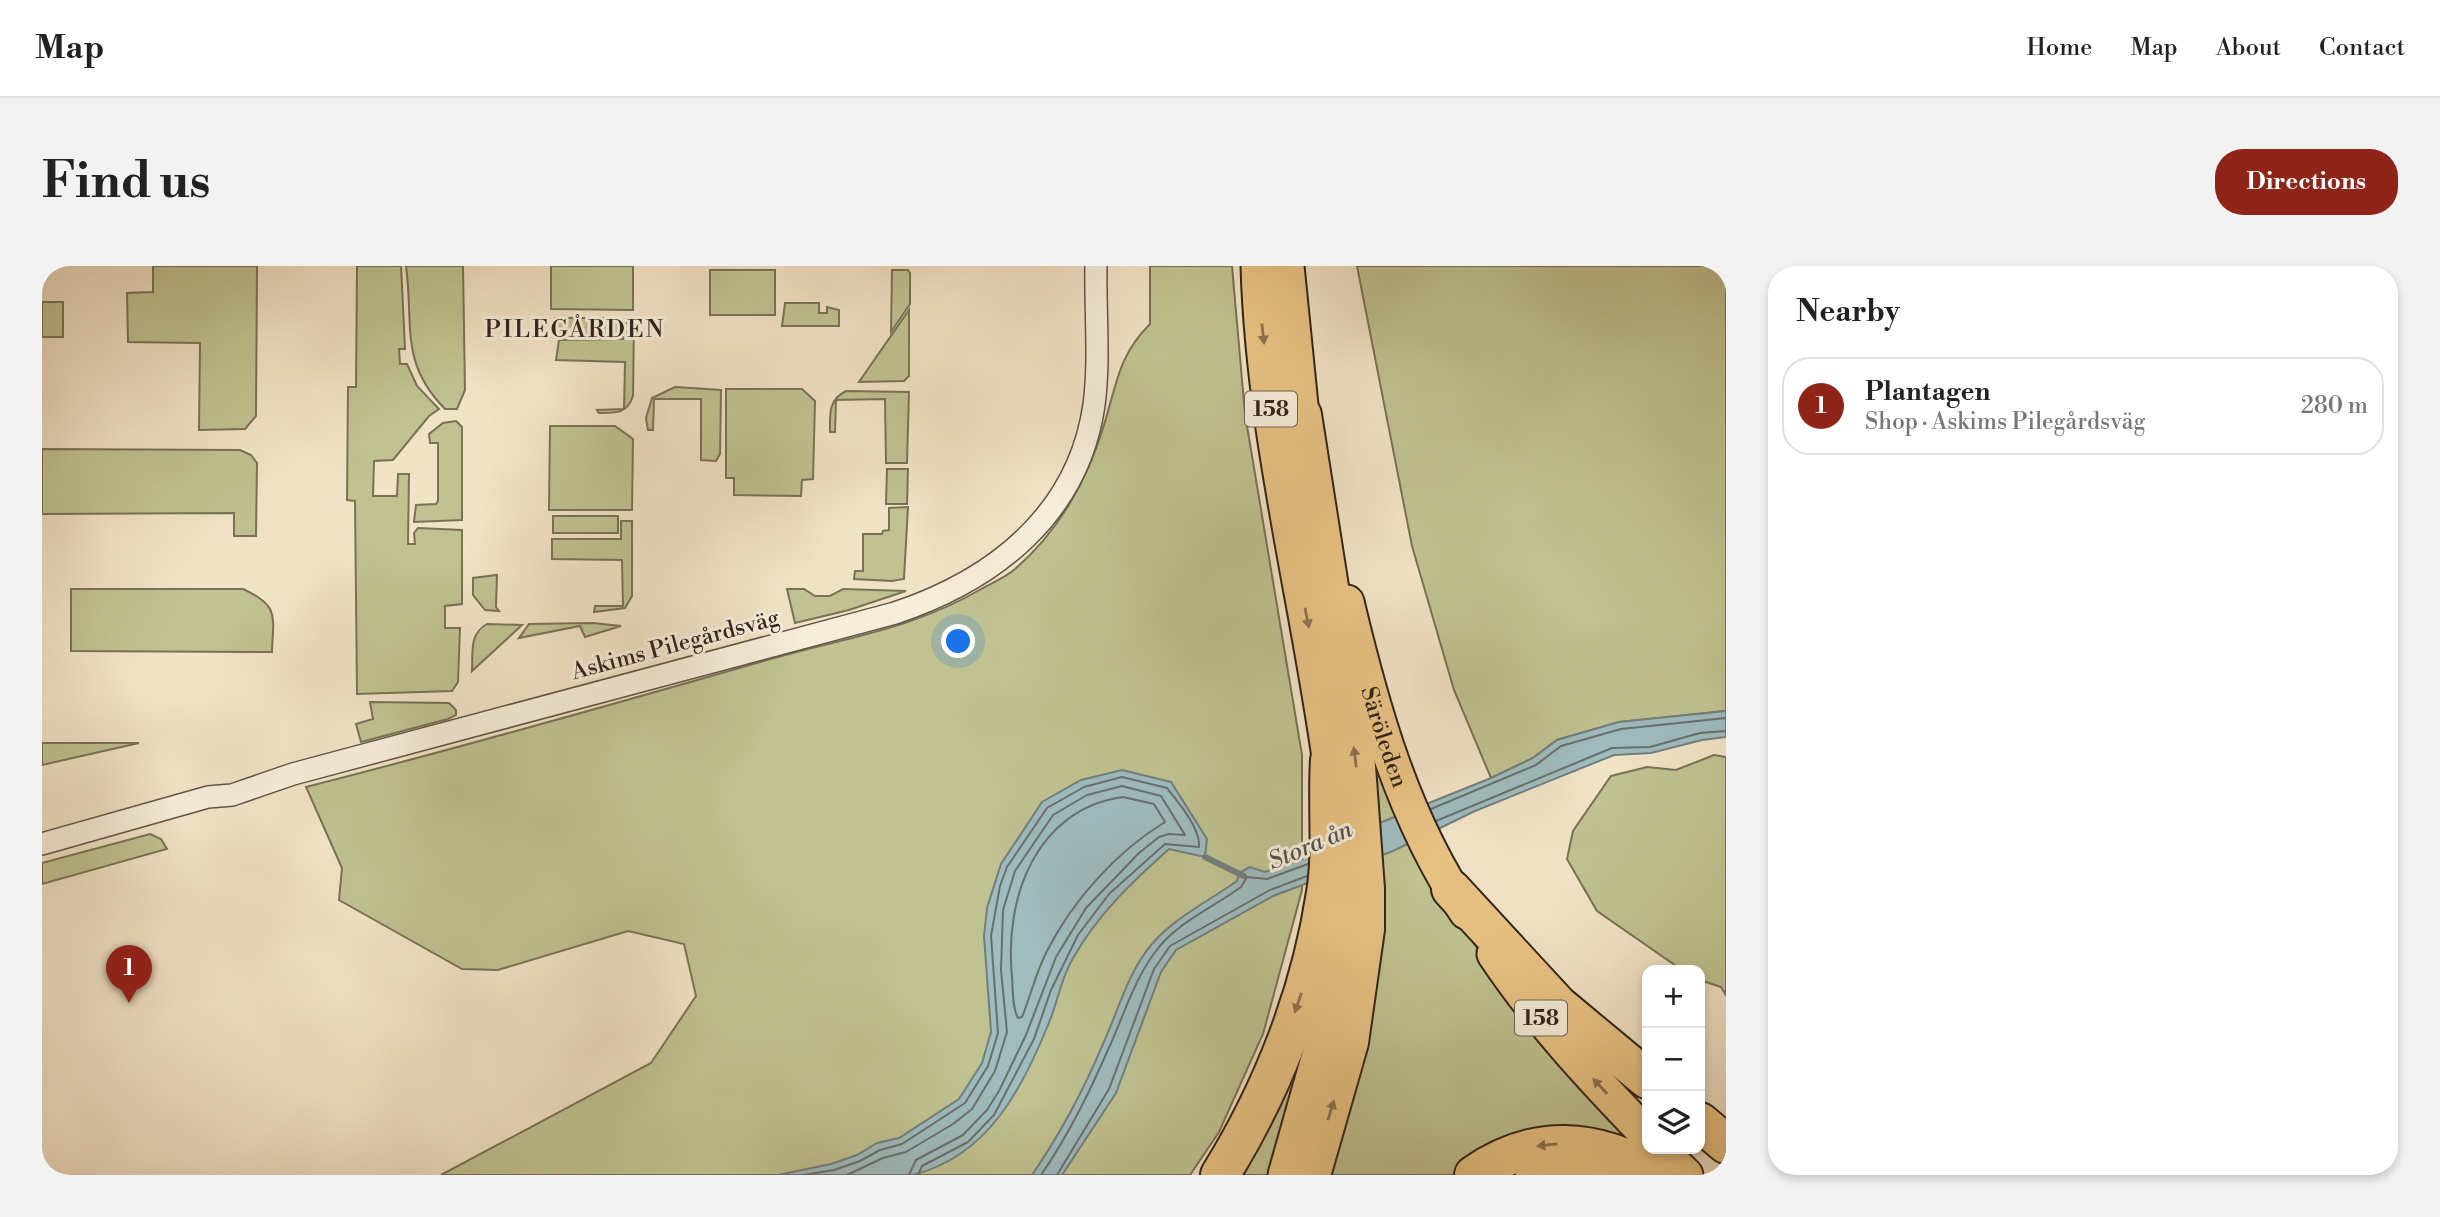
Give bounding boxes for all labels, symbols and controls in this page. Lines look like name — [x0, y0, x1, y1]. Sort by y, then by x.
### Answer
text: Map — [35, 28, 104, 69]
text: Home — [2027, 33, 2092, 63]
text: Map — [2130, 33, 2178, 63]
text: About — [2216, 33, 2281, 63]
text: Contact — [2319, 33, 2405, 63]
button: Directions — [2215, 149, 2398, 215]
text: Find us — [42, 152, 211, 213]
text: Nearby — [1796, 293, 1900, 331]
district label: PILEGÅRDEN — [485, 314, 665, 345]
one-way arrow — [1258, 323, 1269, 345]
text: Plantagen — [1865, 376, 1990, 408]
road number: 158 — [1245, 391, 1297, 426]
text: 1 — [1815, 392, 1827, 420]
text: 280 m — [2301, 392, 2368, 420]
text: Shop · Askims Pilegårdsväg — [1865, 408, 2145, 436]
street label: Askims Pilegårdsväg — [567, 604, 782, 686]
one-way arrow — [1302, 607, 1313, 629]
your location — [941, 624, 975, 658]
street label: Säröleden — [1354, 684, 1414, 792]
one-way arrow — [1350, 746, 1361, 768]
water label: Stora ån — [1264, 815, 1358, 877]
pin: 1 — [106, 945, 152, 1003]
map controls — [1642, 965, 1705, 1154]
button: + — [1642, 965, 1705, 1028]
one-way arrow — [1292, 993, 1303, 1014]
road number: 158 — [1515, 1000, 1567, 1036]
button: − — [1642, 1028, 1705, 1091]
one-way arrow — [1592, 1078, 1608, 1095]
button: layers — [1642, 1091, 1705, 1154]
one-way arrow — [1327, 1099, 1337, 1120]
one-way arrow — [1536, 1140, 1558, 1151]

